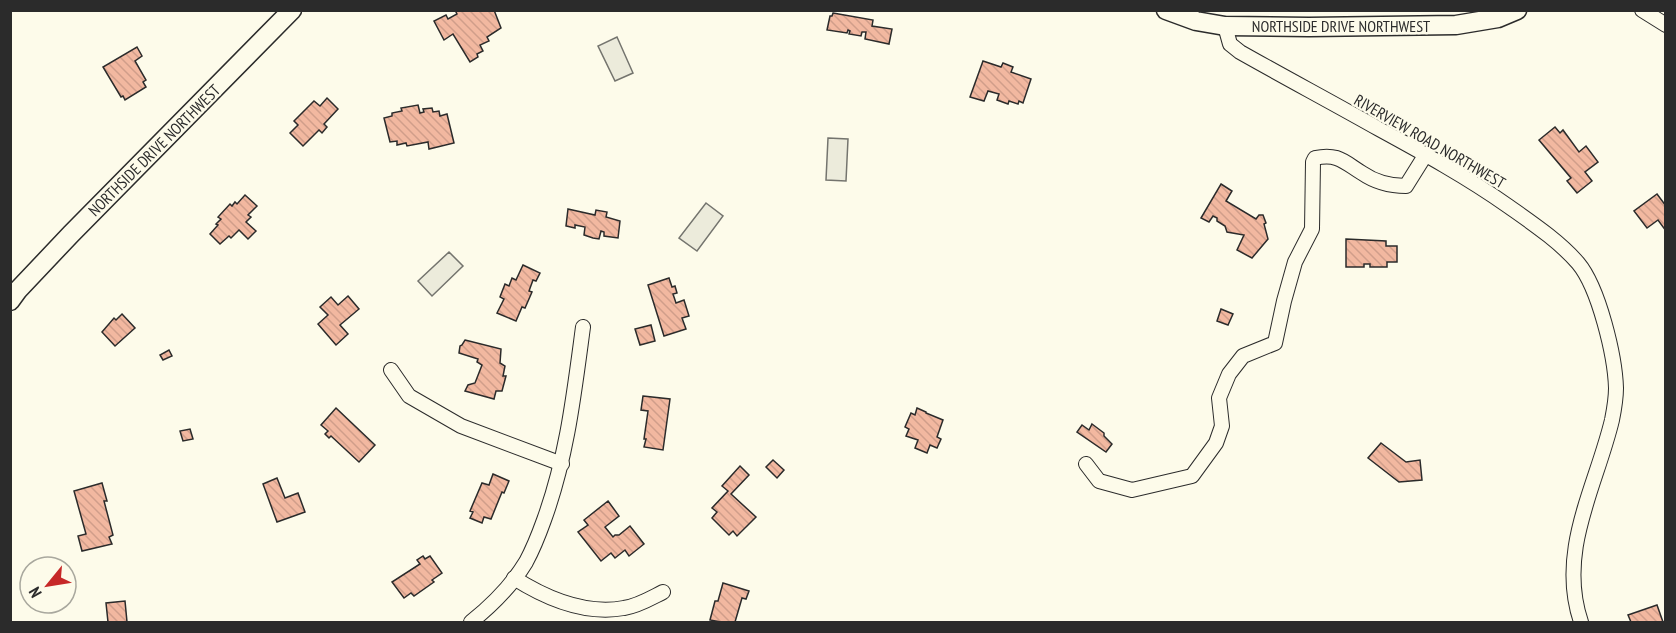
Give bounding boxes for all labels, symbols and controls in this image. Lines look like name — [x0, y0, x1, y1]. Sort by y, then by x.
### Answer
street label: NORTHSIDE DRIVE NORTHWEST — [1252, 16, 1430, 36]
street label: NORTHSIDE DRIVE NORTHWEST — [84, 80, 224, 220]
street label: RIVERVIEW ROAD NORTHWEST — [1351, 90, 1509, 192]
north arrow — [18, 555, 78, 615]
text: N — [24, 584, 46, 601]

